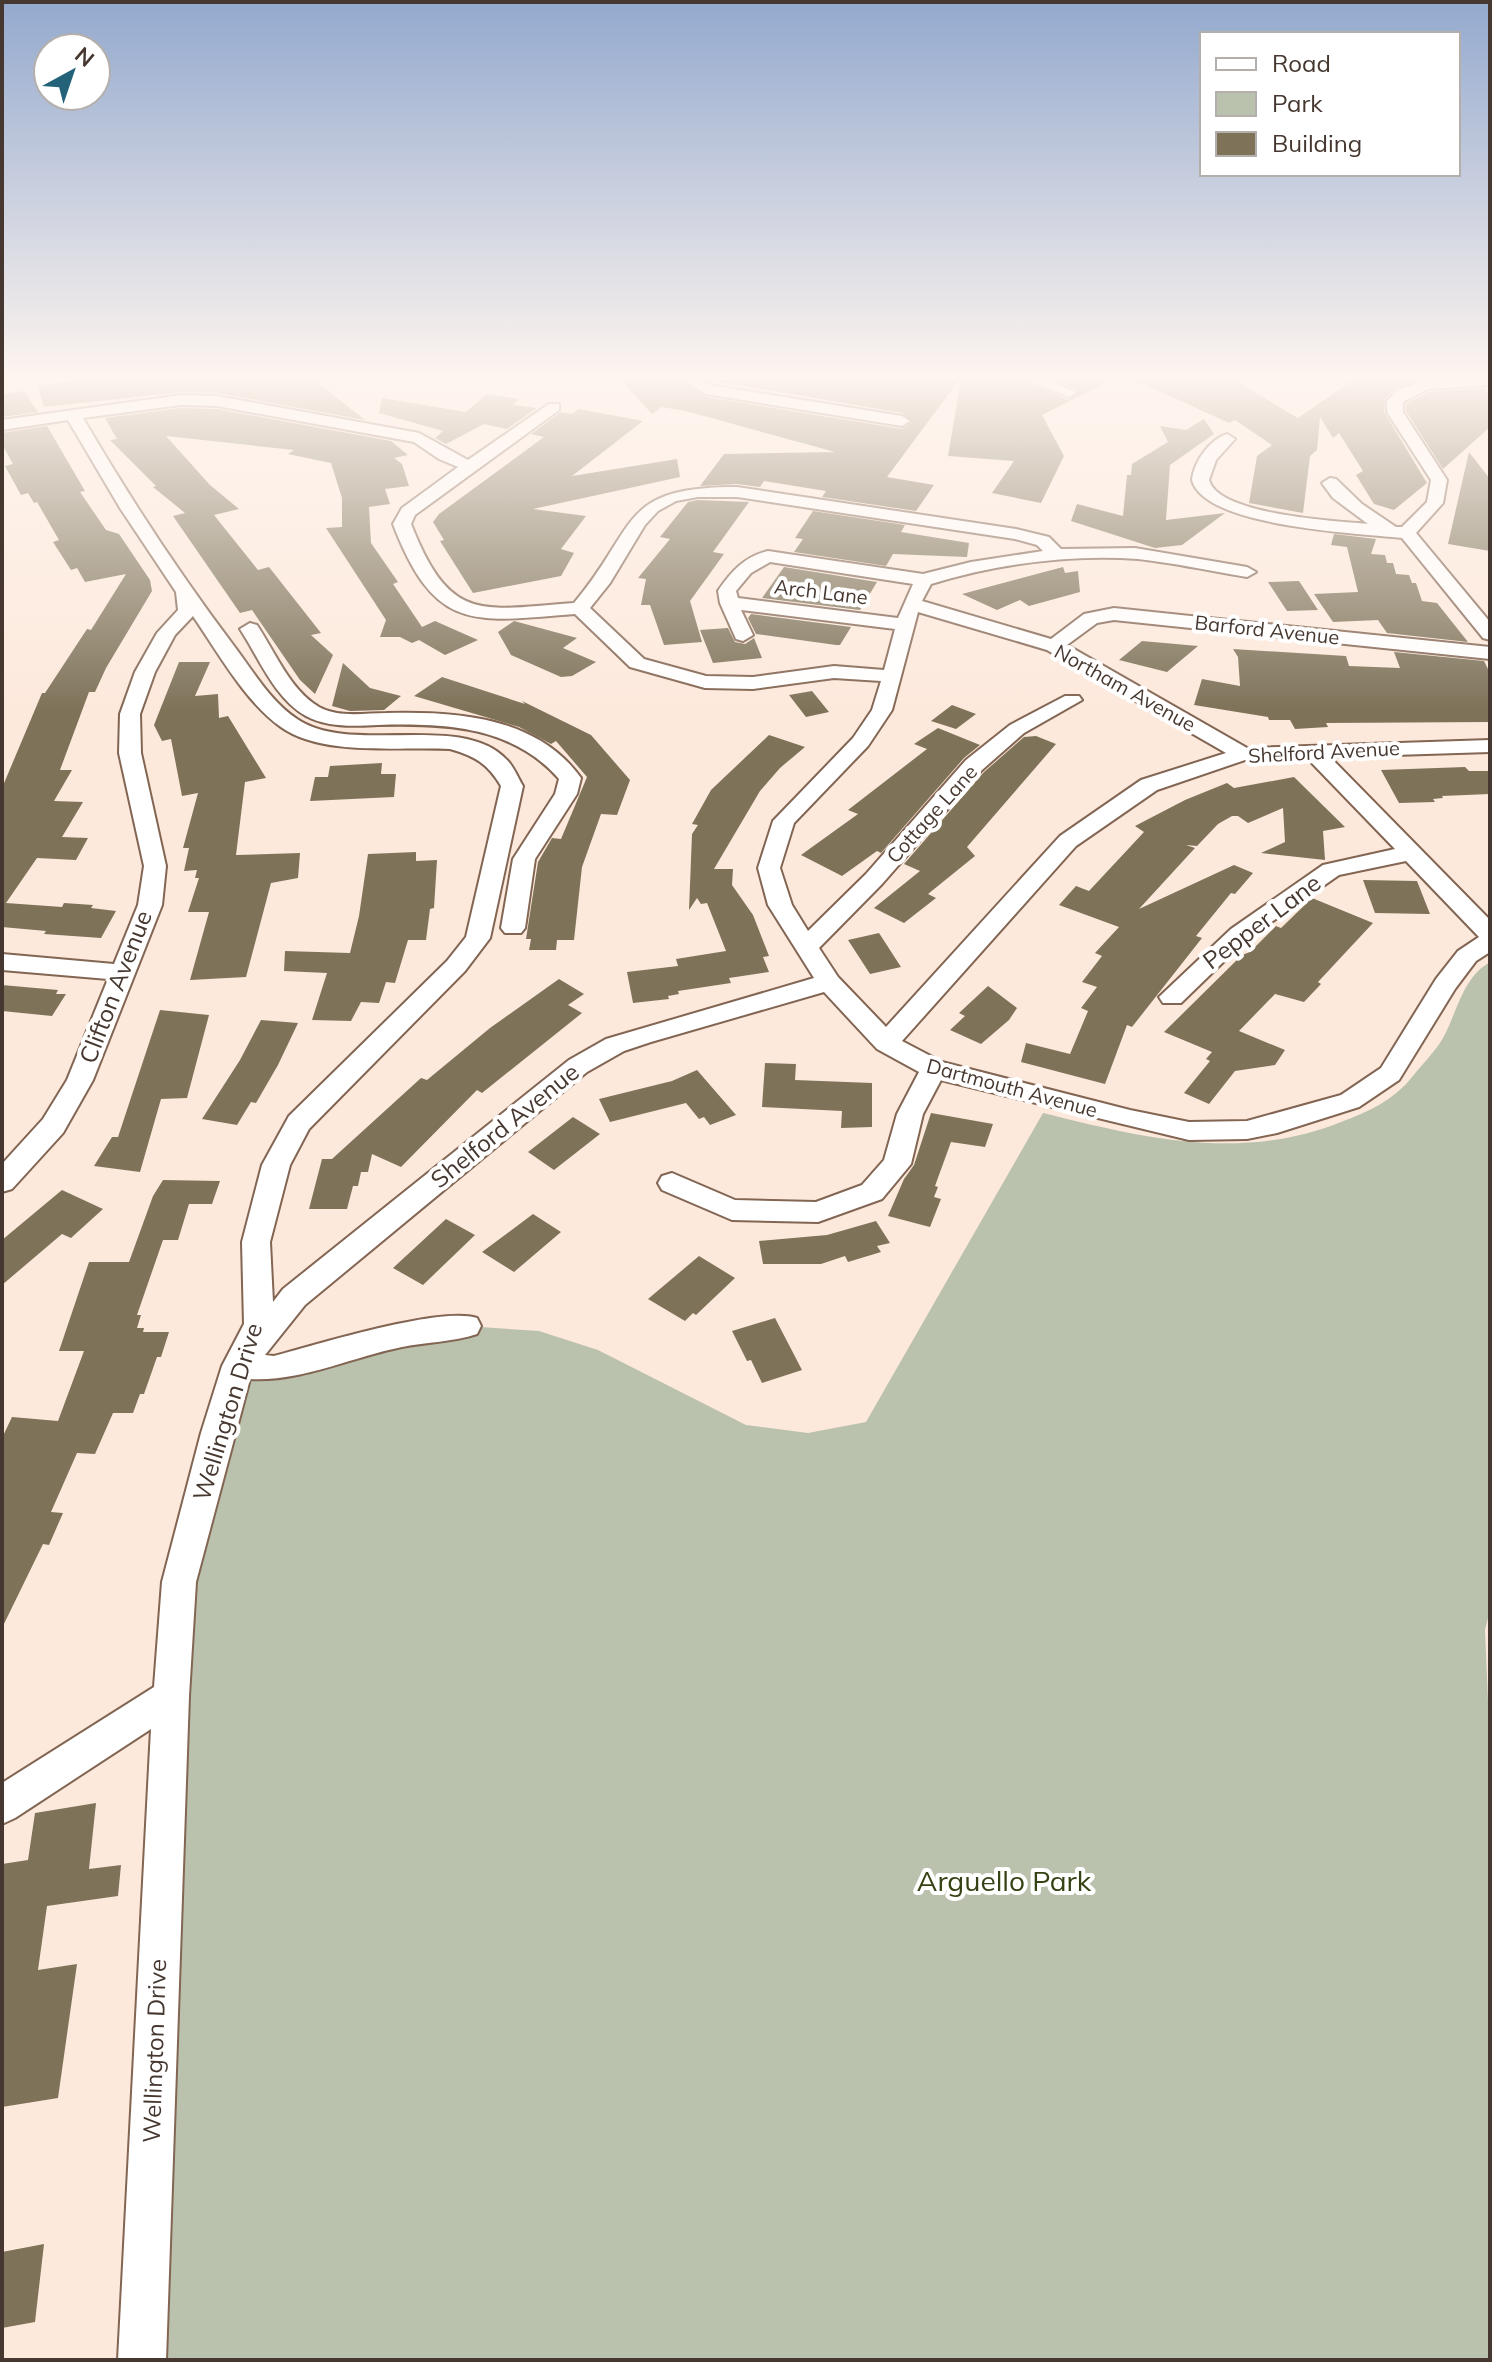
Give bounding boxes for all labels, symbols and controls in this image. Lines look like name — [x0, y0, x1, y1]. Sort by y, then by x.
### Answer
north arrow — [32, 32, 112, 112]
legend — [1200, 32, 1460, 176]
text: N — [69, 41, 100, 73]
text: Road — [1272, 48, 1331, 78]
text: Park — [1272, 88, 1323, 118]
text: Building — [1272, 128, 1362, 158]
street label: Arch Lane — [773, 573, 869, 610]
street label: Barford Avenue — [1193, 609, 1341, 650]
street label: Northam Avenue — [1050, 638, 1200, 737]
street label: Shelford Avenue — [1248, 735, 1400, 768]
street label: Cottage Lane — [881, 759, 982, 868]
street label: Pepper Lane — [1197, 867, 1326, 975]
street label: Clifton Avenue — [72, 906, 158, 1067]
street label: Dartmouth Avenue — [924, 1053, 1100, 1122]
street label: Shelford Avenue — [424, 1056, 585, 1194]
street label: Wellington Drive — [186, 1319, 268, 1504]
park label: Arguello Park — [917, 1863, 1092, 1898]
street label: Wellington Drive — [136, 1958, 172, 2144]

